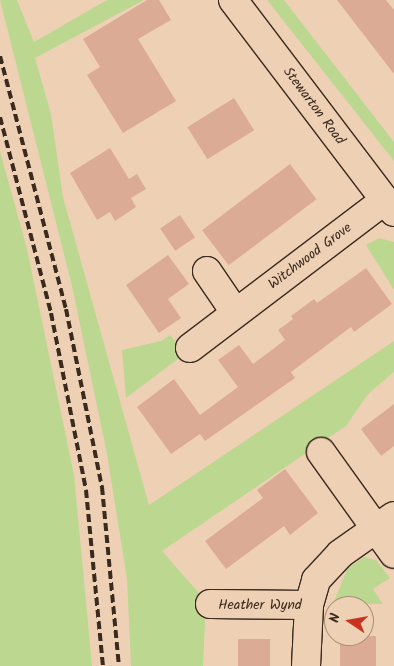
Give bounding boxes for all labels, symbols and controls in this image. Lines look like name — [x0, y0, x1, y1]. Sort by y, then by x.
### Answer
street label: Stewarton Road — [279, 64, 349, 148]
street label: Witchwood Grove — [265, 219, 355, 293]
north arrow — [324, 596, 374, 646]
street label: Heather Wynd — [218, 597, 302, 613]
text: N — [324, 611, 347, 625]

